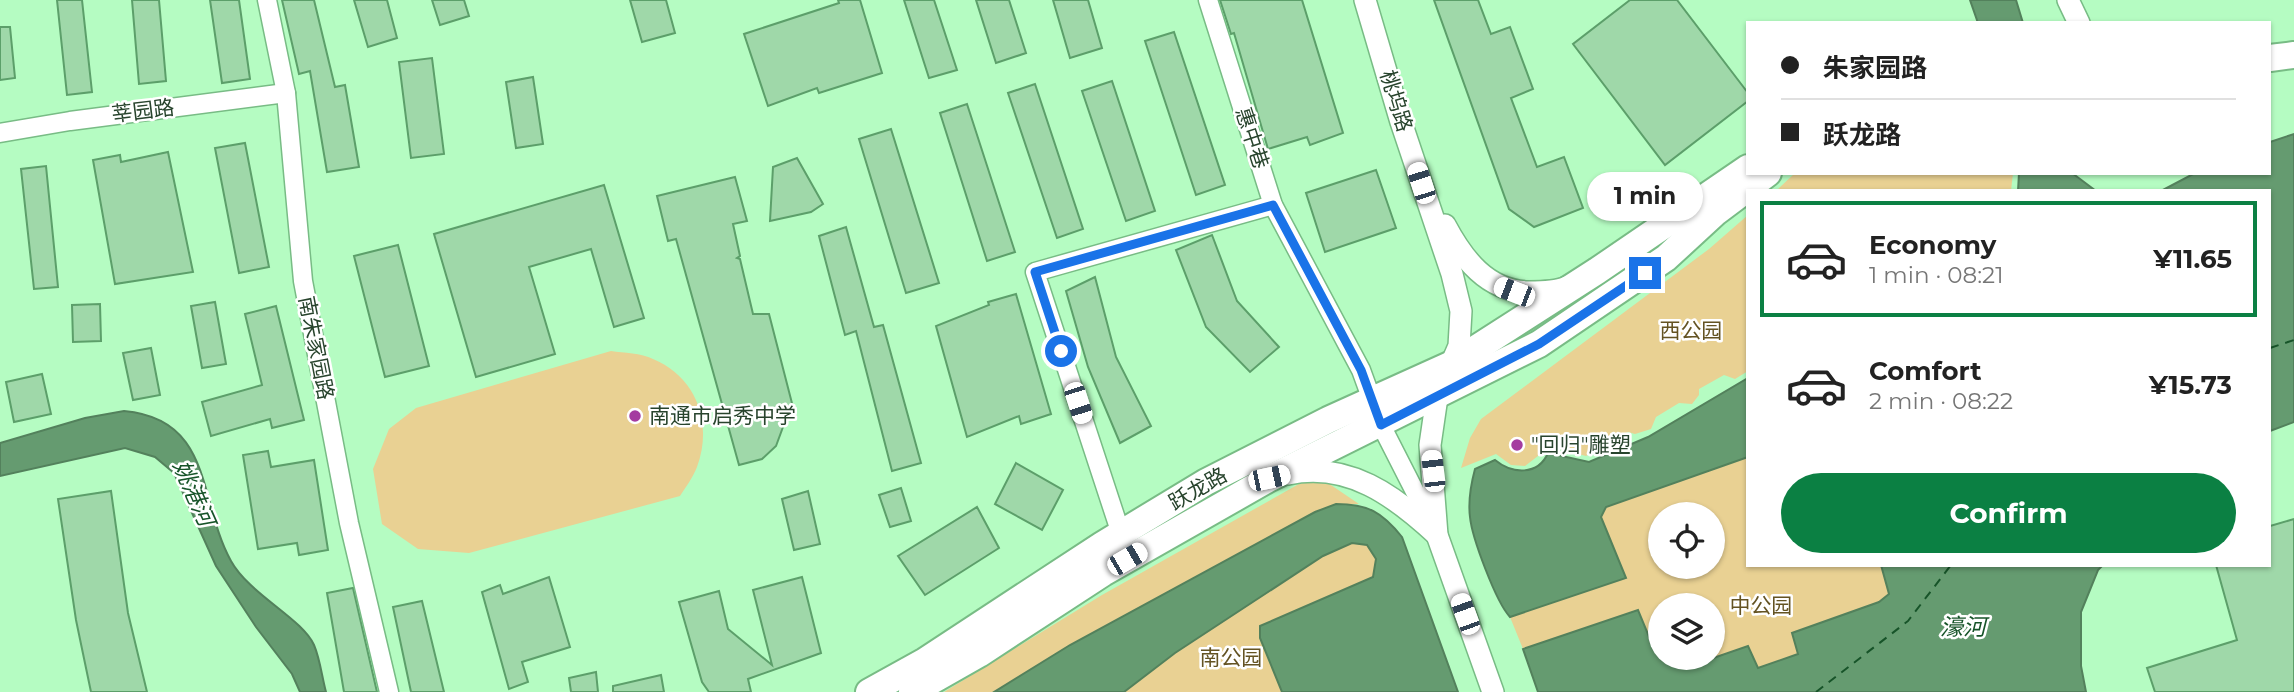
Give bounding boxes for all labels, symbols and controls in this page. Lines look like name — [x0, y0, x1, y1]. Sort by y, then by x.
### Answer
text: 朱家园路 — [1823, 52, 1927, 84]
street label: 桃坞路 — [1375, 67, 1418, 135]
street label: 莘园路 — [110, 94, 176, 127]
street label: 惠中巷 — [1231, 104, 1274, 172]
text: 跃龙路 — [1823, 119, 1901, 151]
car — [1405, 160, 1438, 206]
callout: 1 min — [1587, 172, 1703, 220]
text: 1 min — [1614, 182, 1676, 210]
icon: car — [1785, 228, 1848, 291]
text: Economy — [1869, 229, 1996, 261]
text: ¥11.65 — [2153, 243, 2232, 275]
route end — [1629, 257, 1661, 289]
text: 1 min · 08:21 — [1869, 261, 2003, 289]
car — [1491, 275, 1538, 309]
street label: 南朱家园路 — [294, 294, 339, 402]
park label: 西公园 — [1660, 318, 1723, 343]
route start — [1045, 335, 1077, 367]
icon: car — [1785, 354, 1848, 417]
text: Comfort — [1869, 355, 1981, 387]
text: ¥15.73 — [2149, 369, 2232, 401]
car — [1062, 380, 1095, 426]
text: 2 min · 08:22 — [1869, 387, 2013, 415]
place label: 南通市启秀中学 — [649, 403, 796, 428]
marker: 南通市启秀中学 — [627, 408, 643, 424]
place label: "回归"雕塑 — [1531, 432, 1631, 457]
marker: "回归"雕塑 — [1509, 437, 1525, 453]
car — [1421, 449, 1446, 493]
water label: 姚港河 — [167, 456, 222, 534]
street label: 跃龙路 — [1164, 462, 1231, 515]
car — [1247, 463, 1292, 493]
button: Confirm — [1781, 473, 2236, 553]
map controls — [1648, 502, 1725, 670]
button: locate — [1648, 502, 1725, 579]
car — [1104, 539, 1151, 579]
car — [1448, 591, 1483, 637]
button: layers — [1648, 593, 1725, 670]
park label: 中公园 — [1730, 593, 1793, 618]
water label: 濠河 — [1940, 613, 1990, 641]
park label: 南公园 — [1200, 645, 1263, 670]

